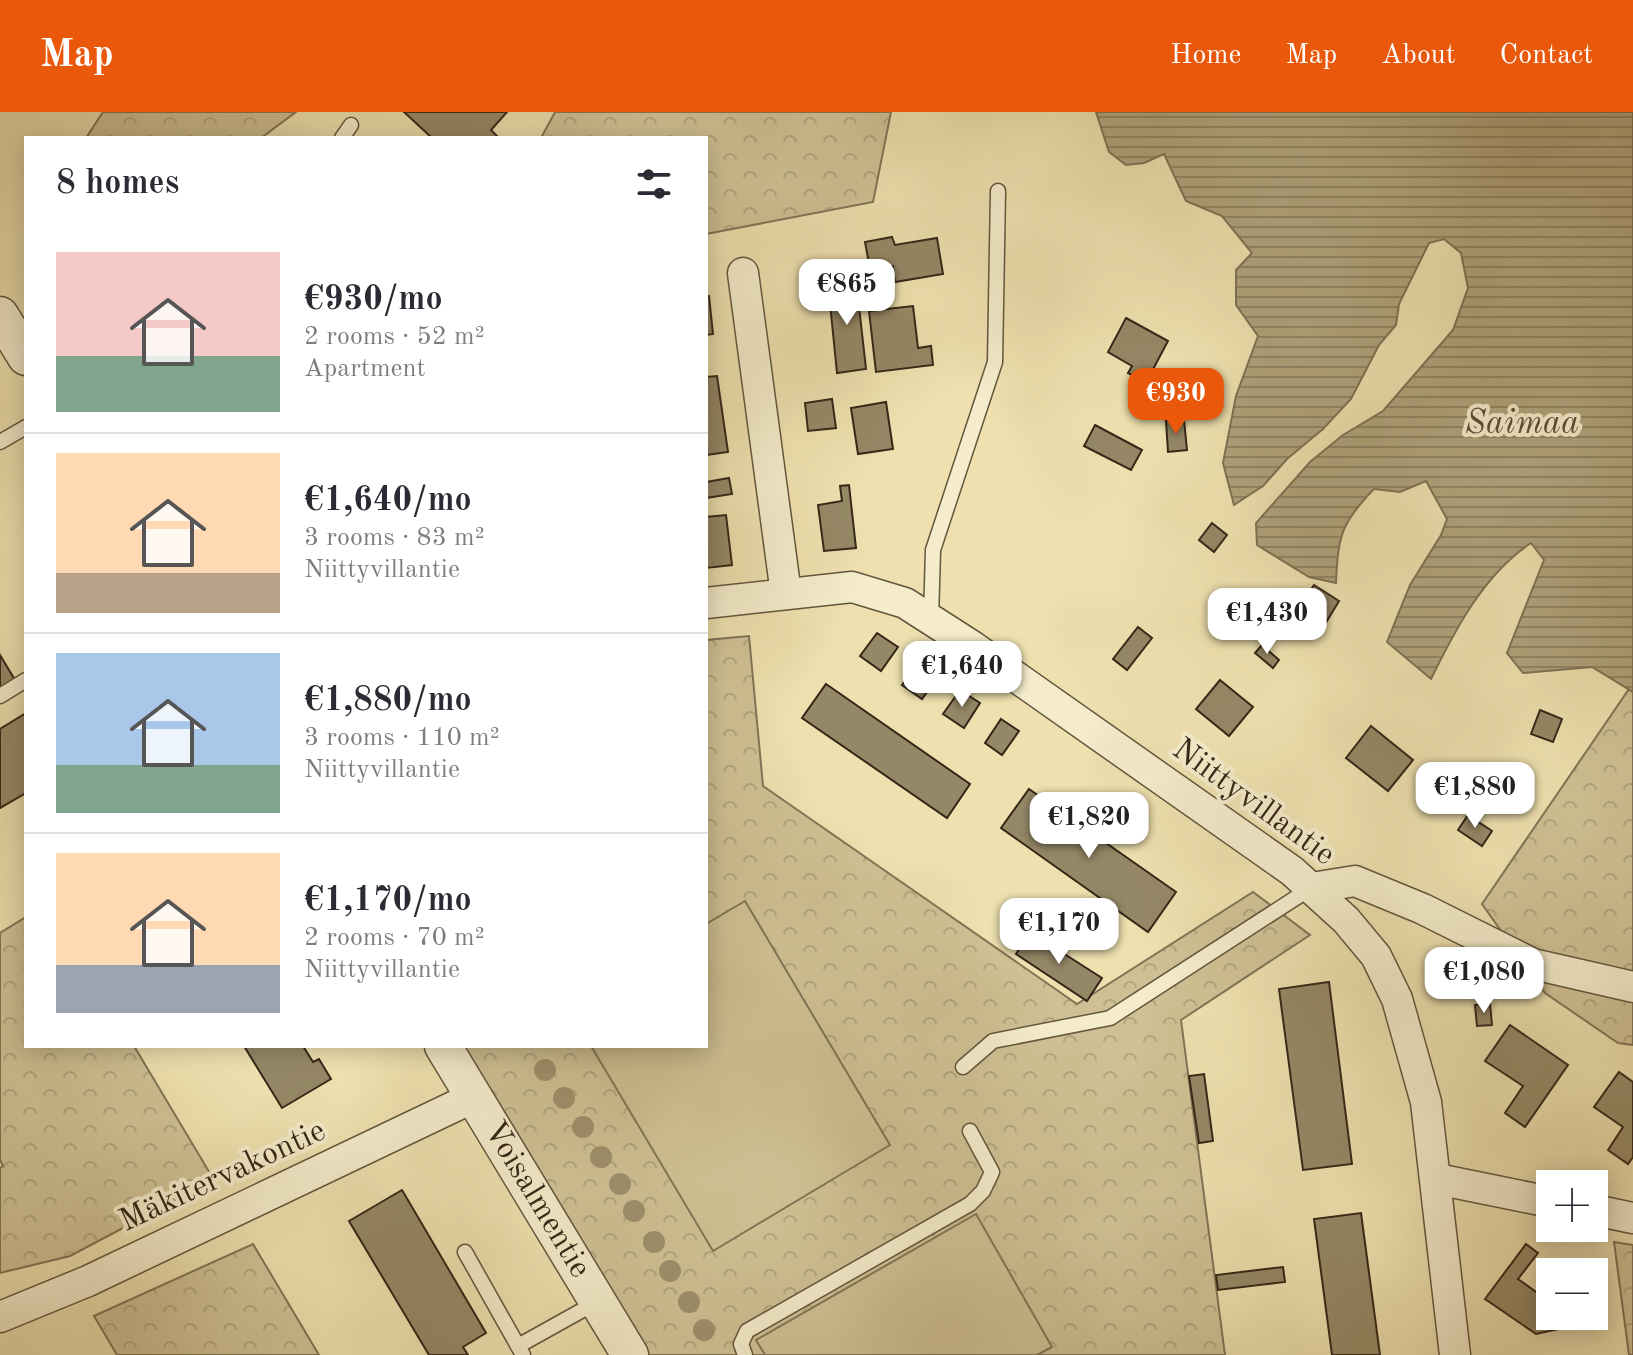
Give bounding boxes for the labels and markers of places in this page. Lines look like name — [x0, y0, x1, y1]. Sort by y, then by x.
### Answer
pin: €865 — [800, 259, 894, 327]
pin: €930 — [1129, 368, 1223, 436]
pin: €1,430 — [1202, 588, 1332, 656]
pin: €1,640 — [897, 641, 1027, 709]
pin: €1,880 — [1410, 762, 1540, 830]
pin: €1,820 — [1024, 792, 1154, 860]
pin: €1,170 — [994, 898, 1124, 966]
pin: €1,080 — [1419, 947, 1549, 1015]

